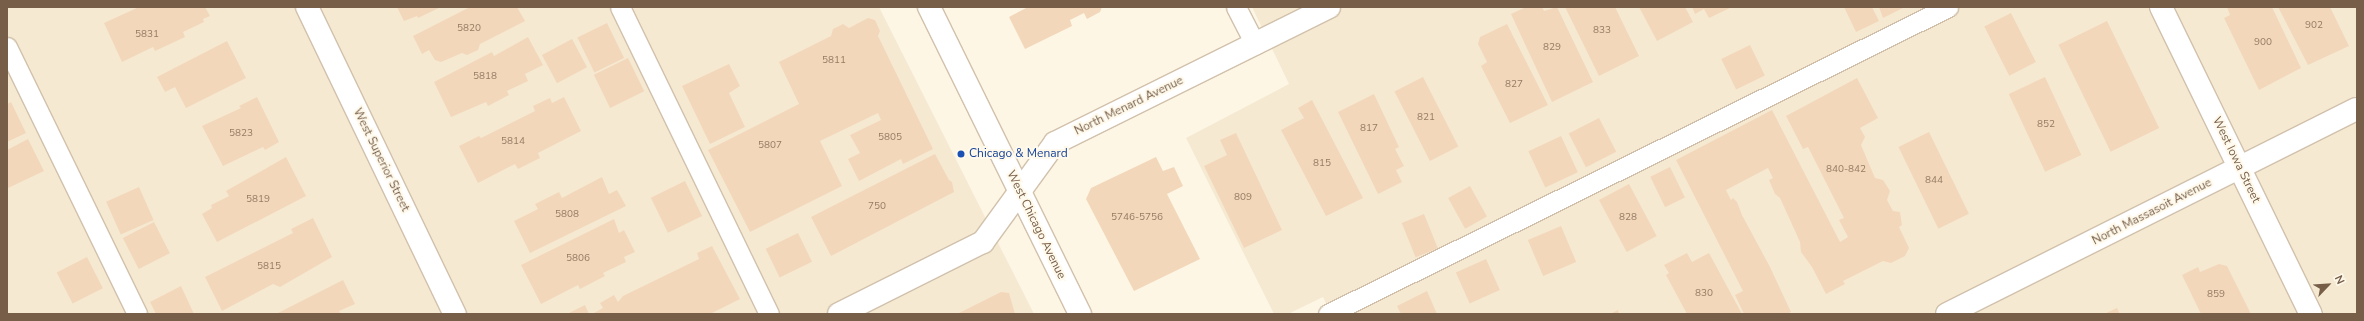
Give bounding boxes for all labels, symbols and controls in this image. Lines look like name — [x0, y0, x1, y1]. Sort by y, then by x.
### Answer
house number: 902 — [2305, 20, 2323, 32]
house number: 5820 — [457, 23, 481, 35]
house number: 833 — [1593, 25, 1611, 37]
house number: 5831 — [135, 29, 159, 41]
house number: 900 — [2254, 37, 2272, 49]
house number: 829 — [1543, 42, 1561, 54]
house number: 5811 — [822, 55, 846, 67]
house number: 5818 — [473, 71, 497, 83]
street label: North Menard Avenue — [1072, 73, 1186, 139]
house number: 827 — [1505, 79, 1523, 91]
street label: West Superior Street — [350, 106, 412, 214]
house number: 821 — [1417, 112, 1435, 124]
street label: West Iowa Street — [2209, 115, 2263, 205]
house number: 852 — [2037, 119, 2055, 131]
house number: 817 — [1360, 123, 1378, 135]
house number: 5823 — [229, 128, 253, 140]
house number: 5805 — [878, 132, 902, 144]
house number: 5814 — [501, 136, 525, 148]
house number: 5807 — [758, 140, 782, 152]
place label: Chicago & Menard — [969, 147, 1068, 161]
marker: Chicago & Menard — [956, 149, 966, 159]
house number: 815 — [1313, 158, 1331, 170]
house number: 840-842 — [1826, 164, 1866, 176]
street label: West Chicago Avenue — [1003, 168, 1069, 282]
house number: 844 — [1925, 175, 1943, 187]
street label: North Massasoit Avenue — [2090, 176, 2214, 248]
house number: 809 — [1234, 192, 1252, 204]
house number: 5819 — [246, 194, 270, 206]
house number: 750 — [868, 201, 886, 213]
house number: 5808 — [555, 209, 579, 221]
house number: 5746-5756 — [1111, 212, 1163, 224]
house number: 828 — [1619, 212, 1637, 224]
house number: 5806 — [566, 253, 590, 265]
house number: 5815 — [257, 261, 281, 273]
north arrow — [2308, 265, 2348, 305]
text: N — [2331, 273, 2348, 287]
house number: 830 — [1695, 288, 1713, 300]
house number: 859 — [2207, 289, 2225, 301]

